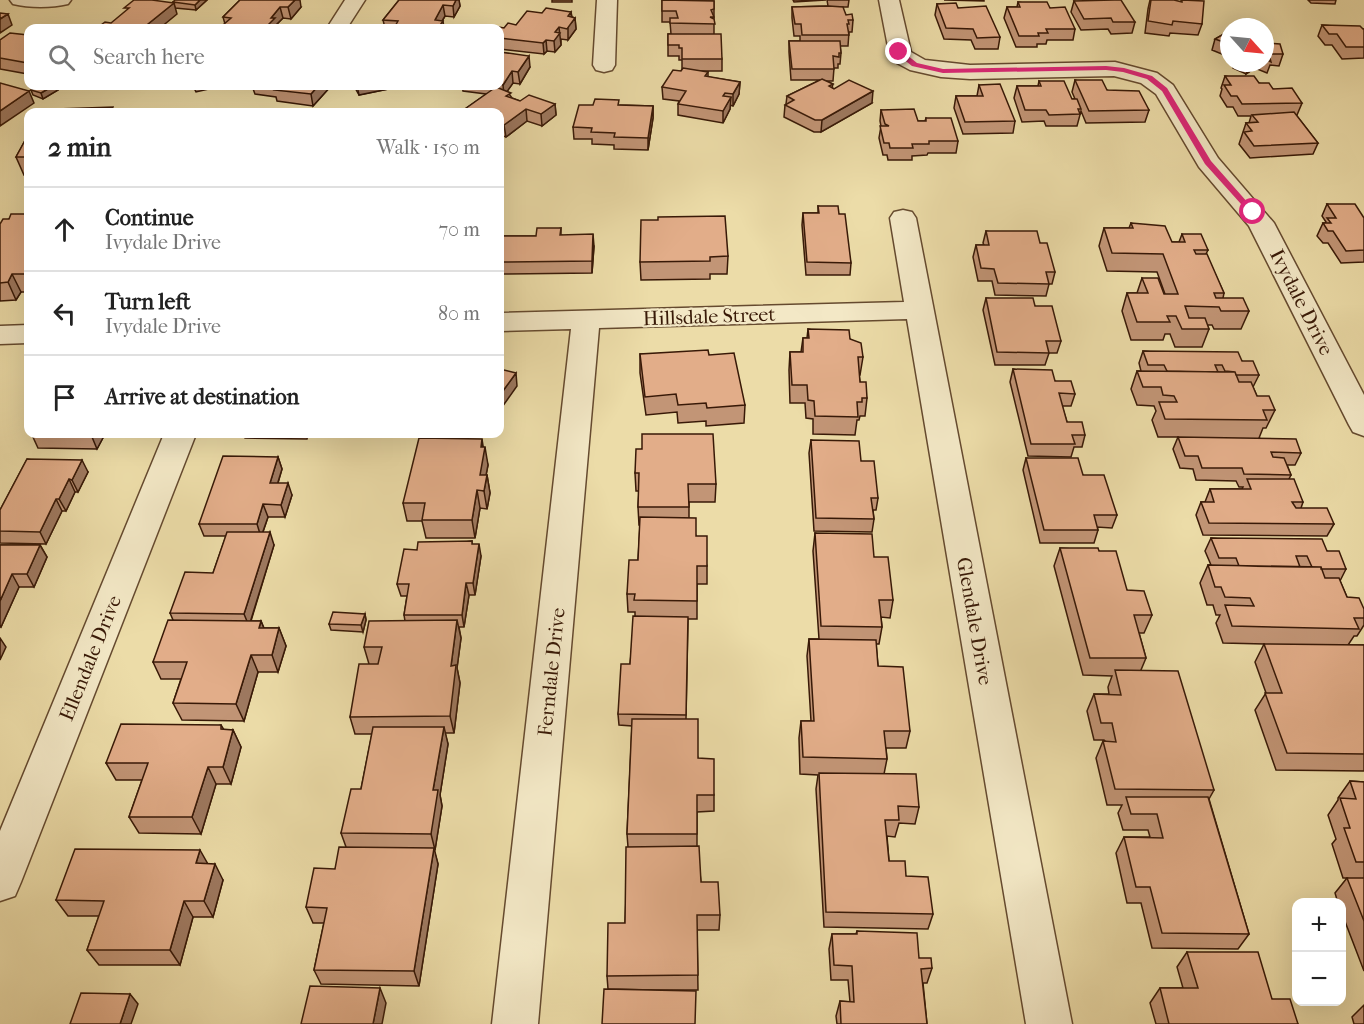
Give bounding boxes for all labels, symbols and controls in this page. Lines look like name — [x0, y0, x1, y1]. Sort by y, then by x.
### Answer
north arrow — [1220, 18, 1274, 72]
search box — [24, 24, 504, 90]
route end — [885, 38, 911, 64]
icon: search — [45, 41, 78, 74]
text: Search here — [93, 44, 205, 70]
text: 2 min — [48, 132, 111, 163]
text: Walk · 150 m — [376, 136, 480, 159]
route start — [1239, 198, 1265, 224]
text: Continue — [105, 205, 194, 231]
icon: ahead — [48, 213, 81, 246]
text: 70 m — [438, 218, 480, 241]
text: Ivydale Drive — [105, 231, 221, 254]
street label: Ivydale Drive — [1265, 245, 1338, 359]
text: Turn left — [105, 289, 191, 315]
icon: left — [48, 297, 81, 330]
text: 80 m — [438, 302, 480, 325]
street label: Hillsdale Street — [642, 303, 776, 330]
text: Ivydale Drive — [105, 315, 221, 338]
icon: arrive — [48, 381, 81, 414]
text: Arrive at destination — [105, 384, 299, 410]
street label: Glendale Drive — [952, 555, 997, 687]
street label: Ellendale Drive — [55, 592, 126, 724]
street label: Ferndale Drive — [533, 607, 570, 737]
map controls — [1292, 898, 1346, 1006]
button: + — [1292, 898, 1346, 952]
button: − — [1292, 952, 1346, 1006]

